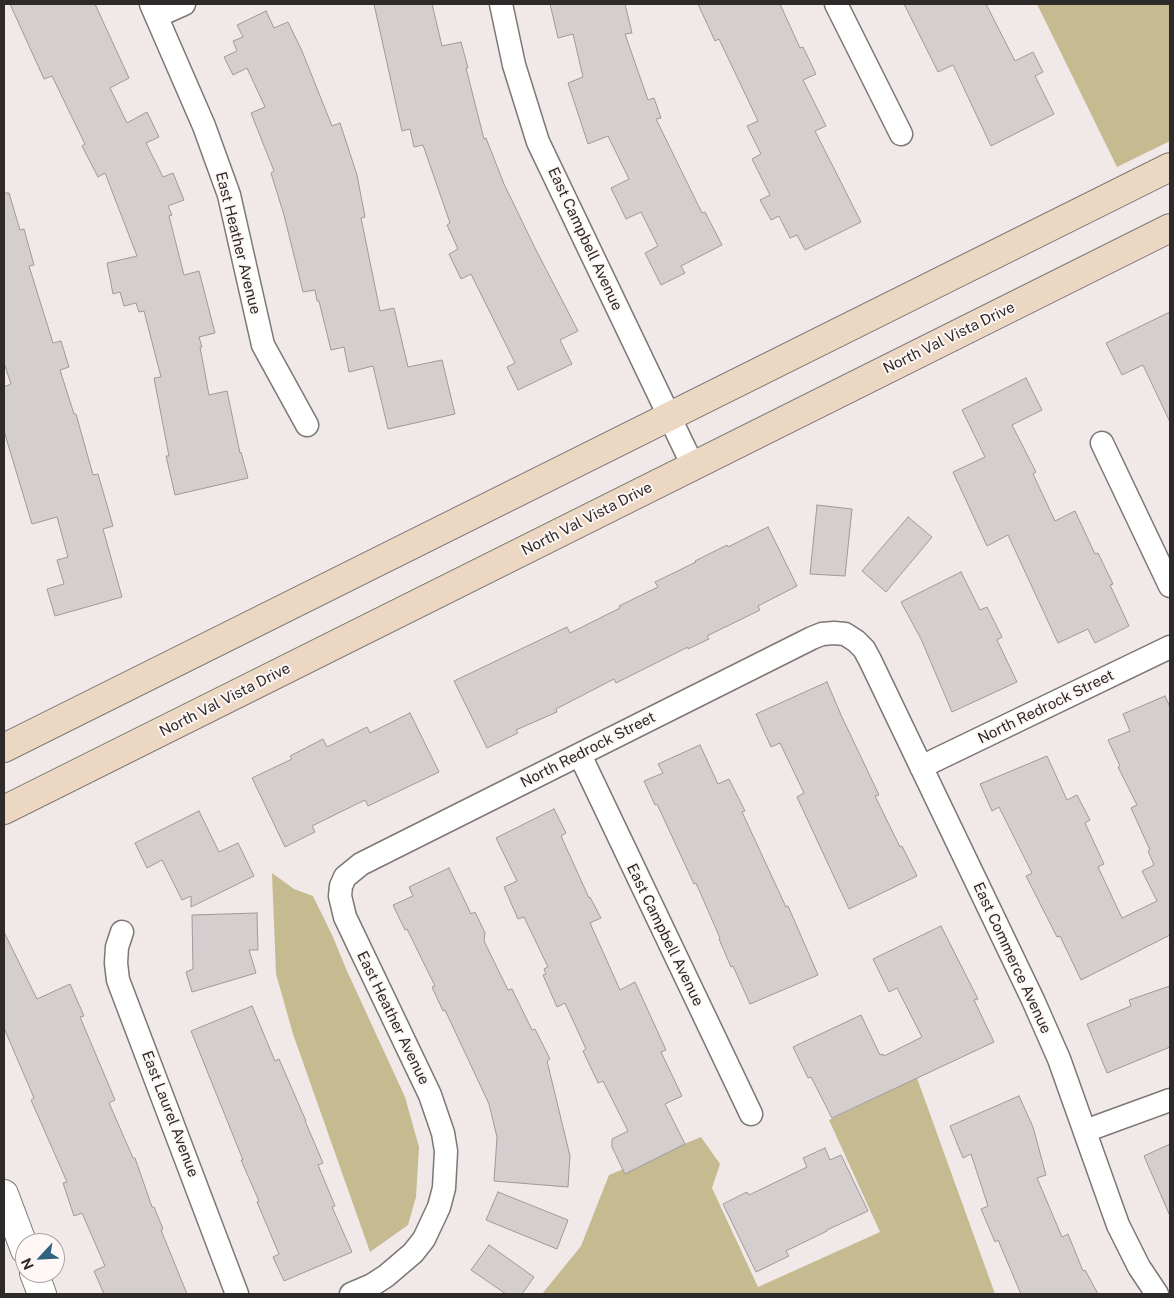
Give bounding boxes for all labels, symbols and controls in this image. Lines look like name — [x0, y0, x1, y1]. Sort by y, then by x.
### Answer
street label: East Campbell Avenue — [544, 164, 626, 314]
street label: East Heather Avenue — [212, 170, 264, 316]
street label: North Val Vista Drive — [880, 298, 1018, 378]
street label: North Val Vista Drive — [519, 478, 655, 560]
street label: North Val Vista Drive — [157, 659, 293, 741]
street label: North Redrock Street — [975, 666, 1117, 748]
street label: North Redrock Street — [518, 708, 658, 792]
street label: East Campbell Avenue — [623, 861, 707, 1009]
street label: East Commerce Avenue — [969, 879, 1055, 1037]
street label: East Heather Avenue — [353, 948, 433, 1088]
street label: East Laurel Avenue — [138, 1048, 202, 1180]
north arrow — [15, 1233, 65, 1283]
text: N — [18, 1256, 37, 1272]

